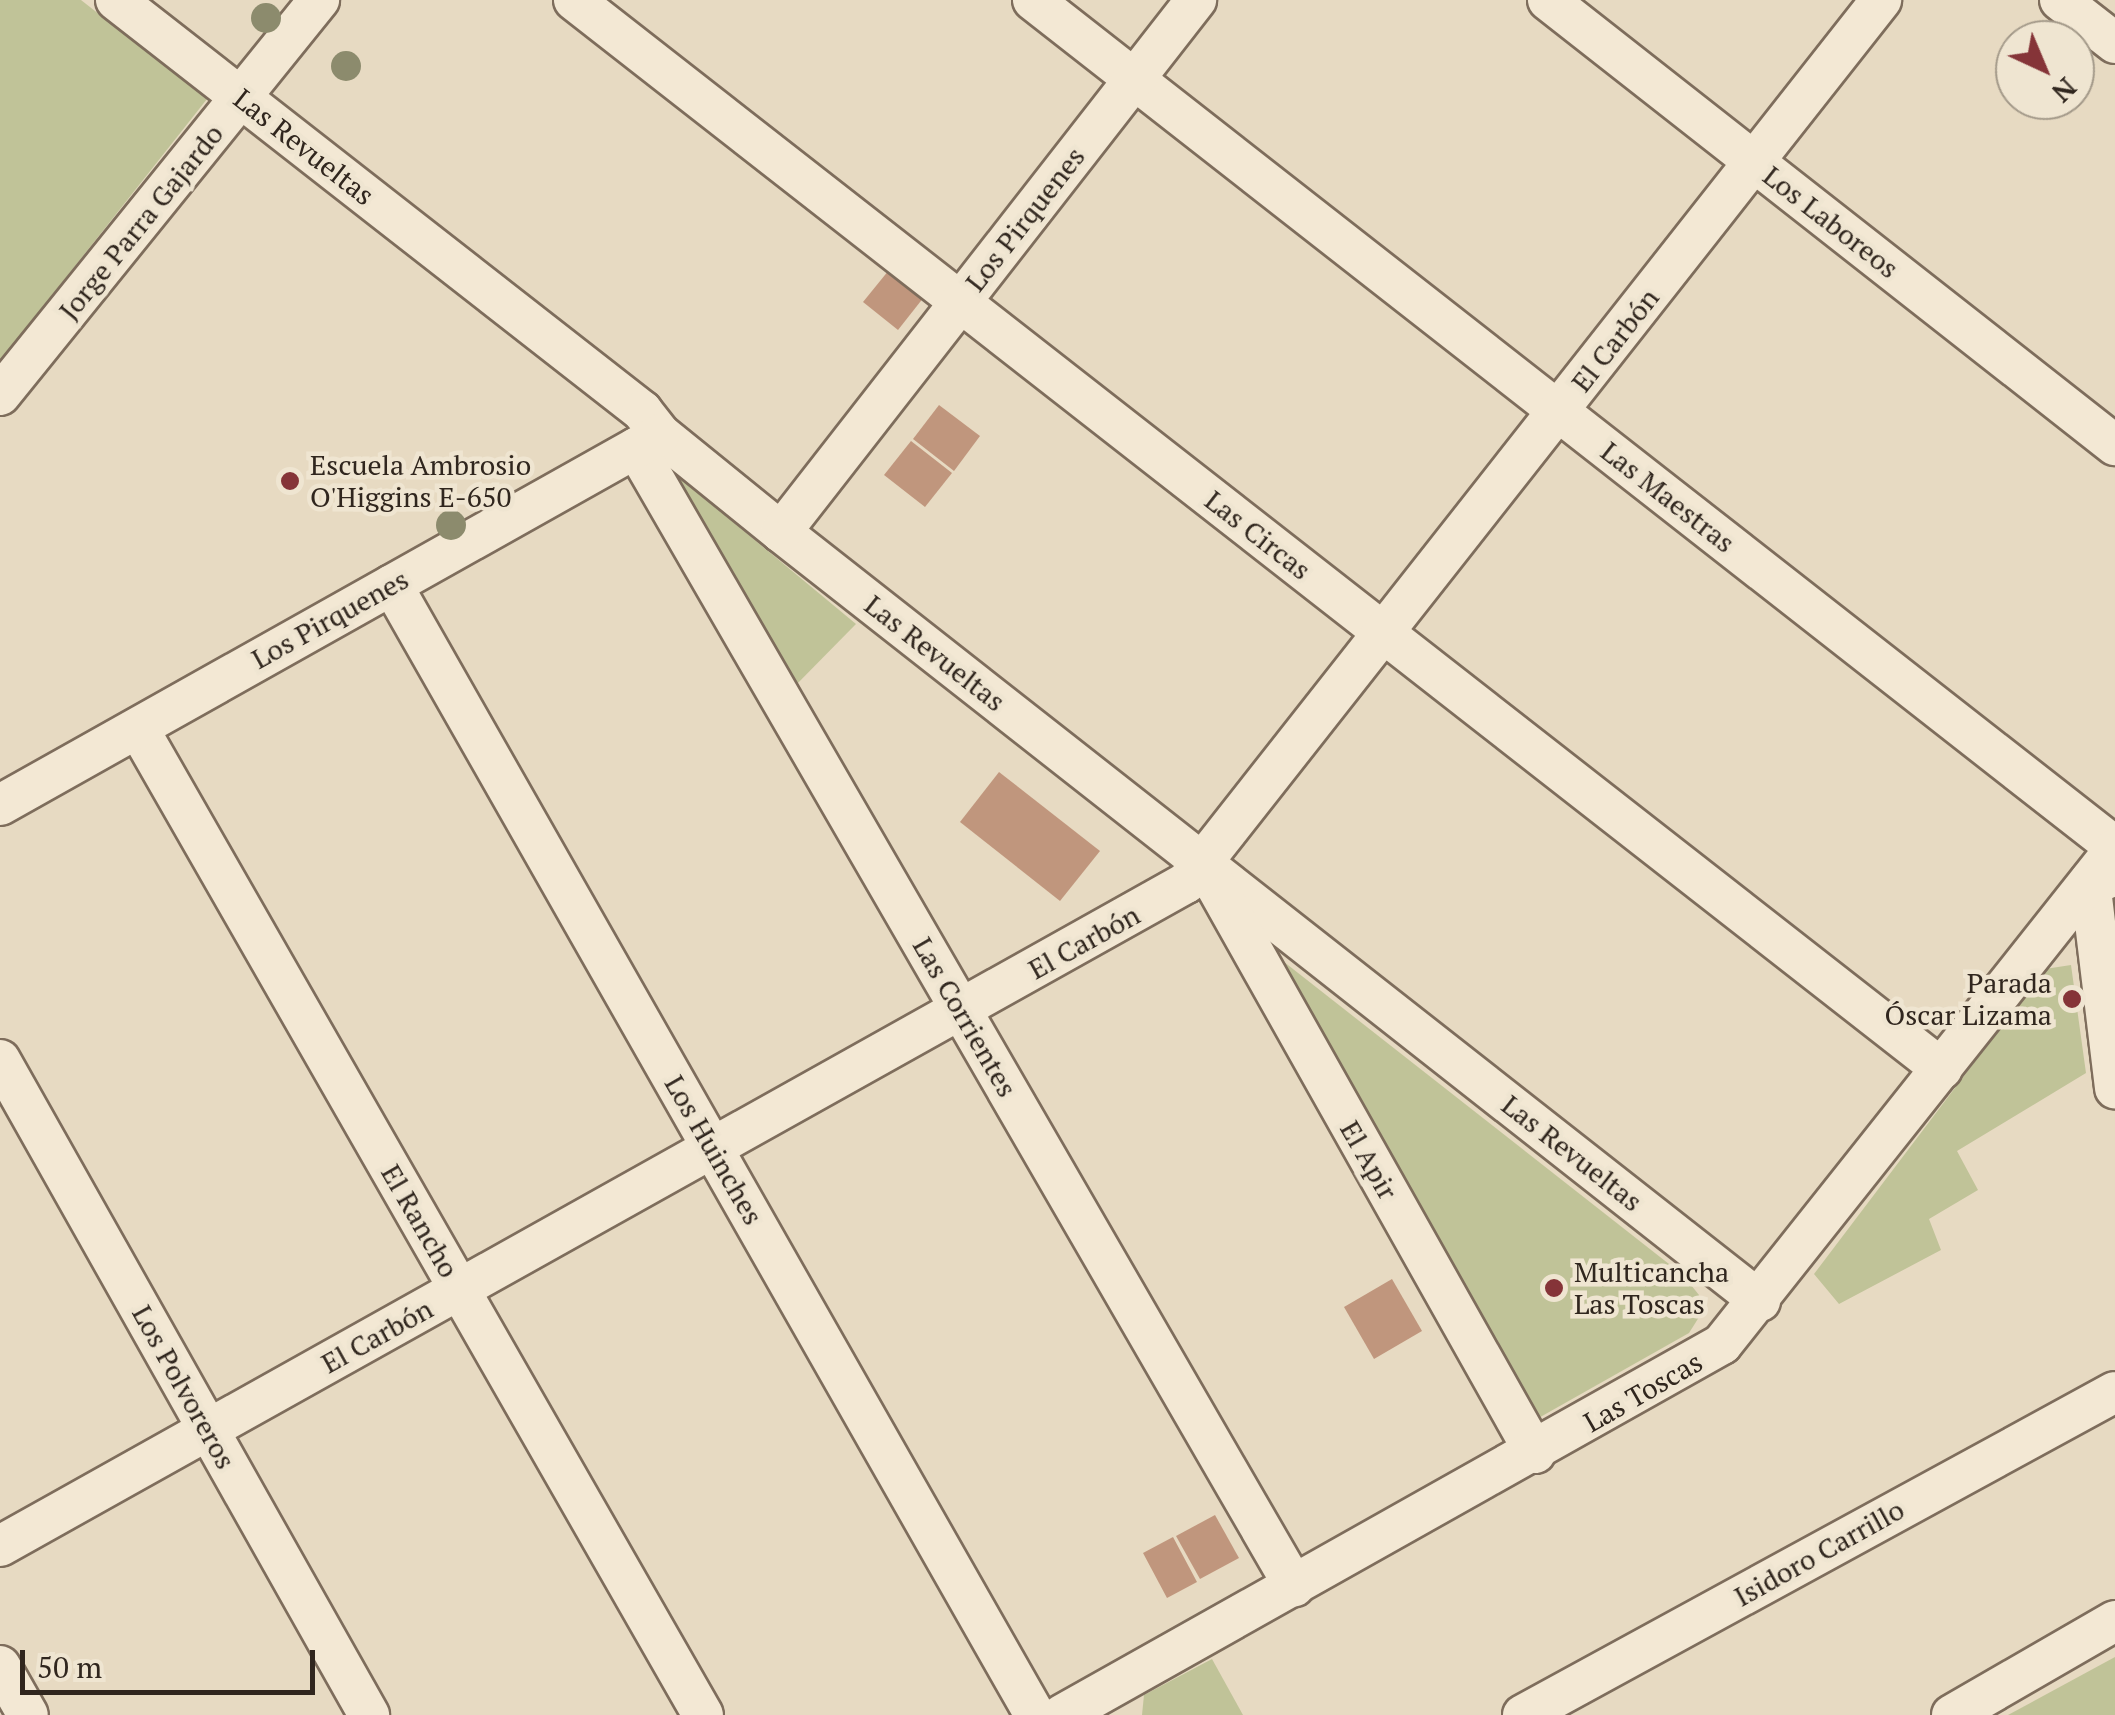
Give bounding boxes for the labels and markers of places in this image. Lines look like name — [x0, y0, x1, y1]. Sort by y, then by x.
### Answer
place label: Escuela Ambrosio O'Higgins E-650 — [310, 448, 532, 514]
marker: Escuela Ambrosio O'Higgins E-650 — [279, 470, 301, 492]
place label: Parada Óscar Lizama — [1885, 966, 2052, 1032]
marker: Parada Óscar Lizama — [2061, 988, 2083, 1010]
place label: Multicancha Las Toscas — [1574, 1255, 1729, 1321]
marker: Multicancha Las Toscas — [1543, 1277, 1565, 1299]

